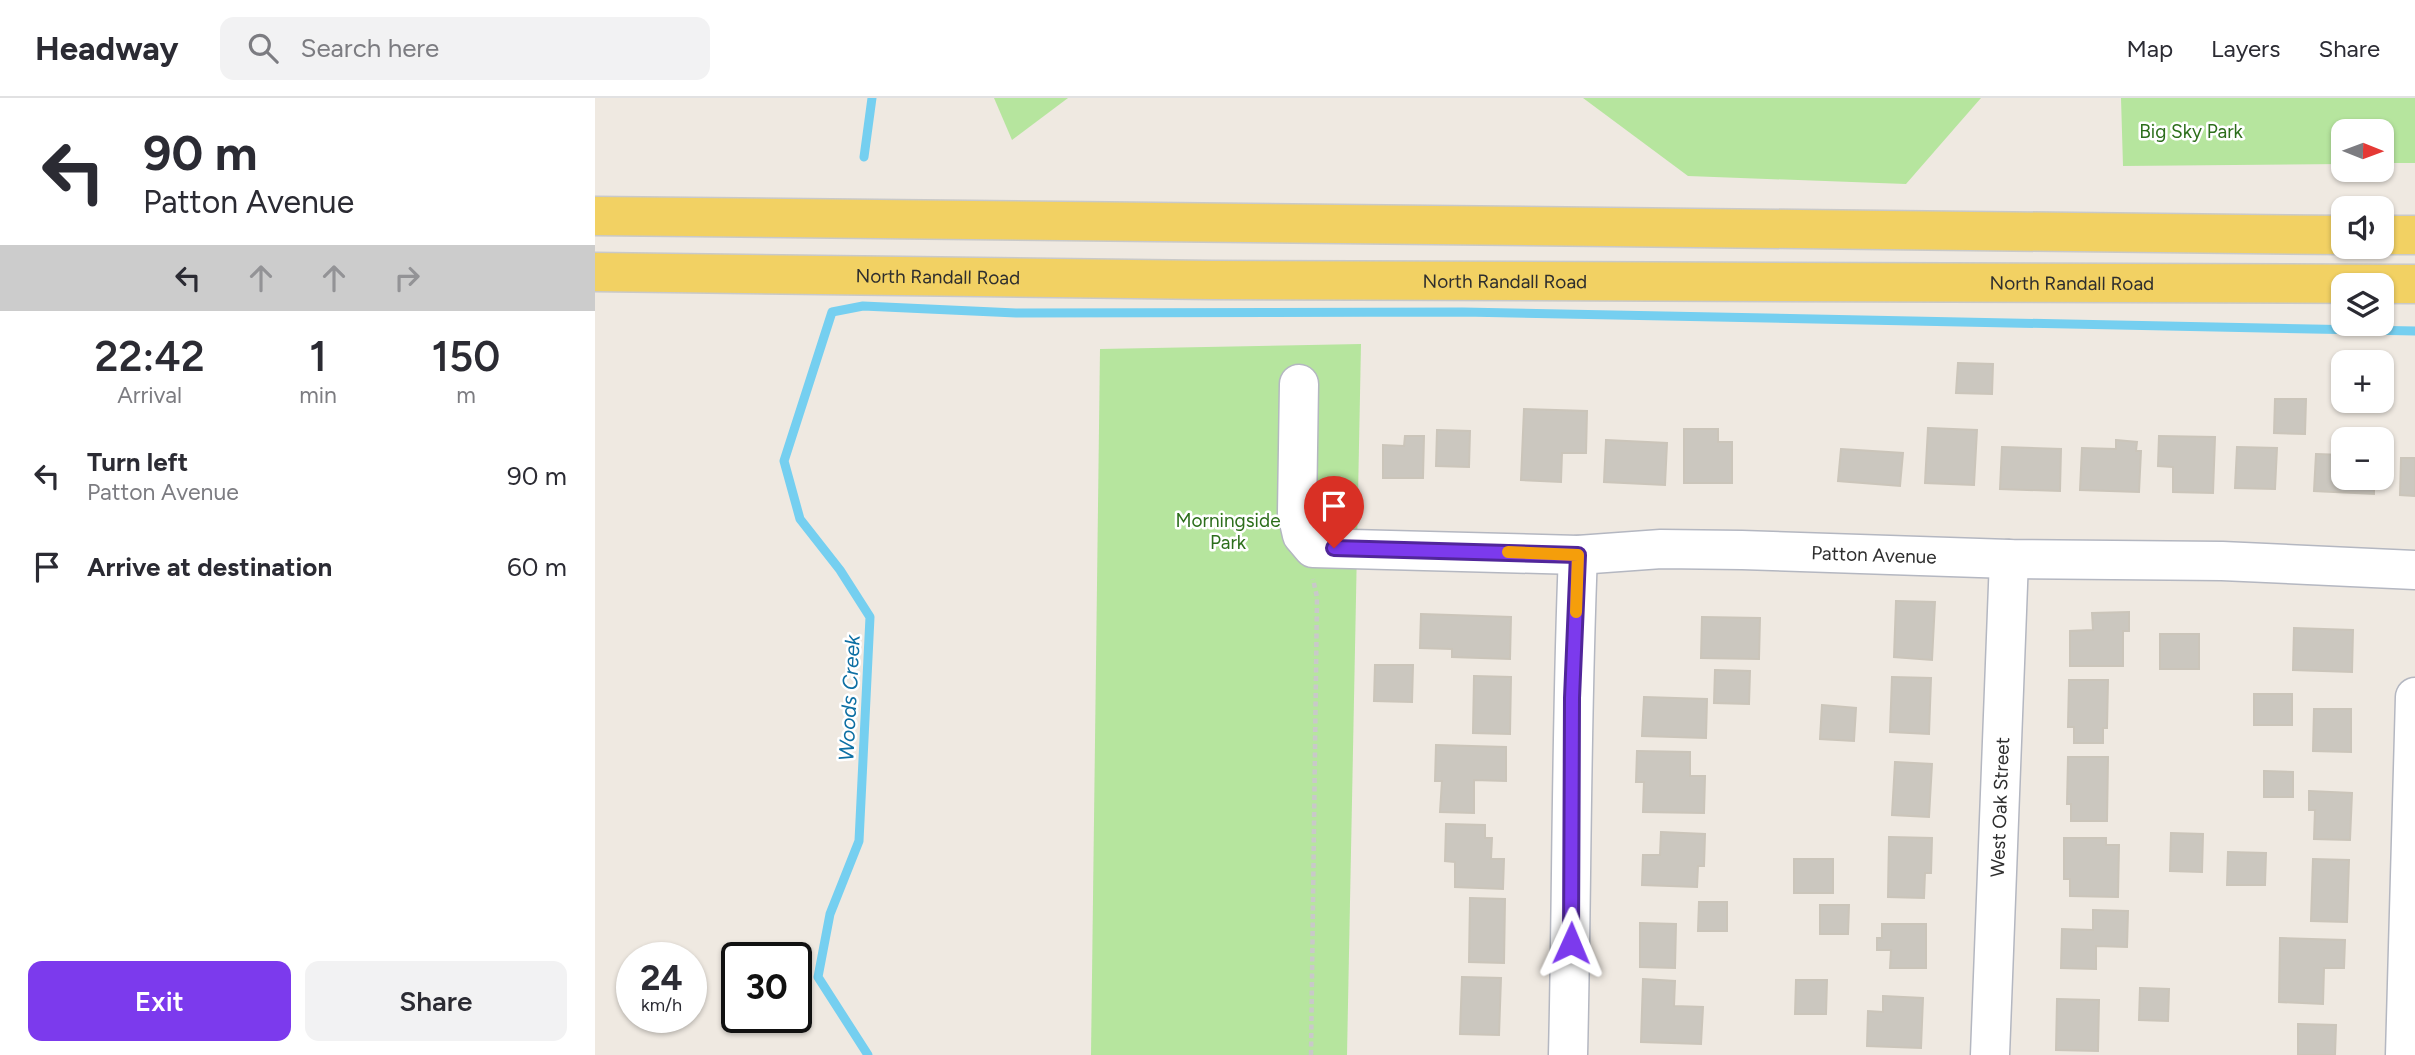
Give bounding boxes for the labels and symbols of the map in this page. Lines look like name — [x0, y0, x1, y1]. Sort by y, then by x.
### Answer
north arrow — [2331, 119, 2394, 182]
park label: Big Sky Park — [2139, 120, 2244, 143]
street label: North Randall Road — [856, 264, 1020, 289]
street label: North Randall Road — [1423, 269, 1587, 293]
street label: North Randall Road — [1990, 271, 2154, 295]
pin — [1304, 476, 1364, 548]
park label: Morningside Park — [1175, 509, 1281, 554]
street label: Patton Avenue — [1811, 541, 1937, 568]
water label: Woods Creek — [833, 633, 865, 762]
street label: West Oak Street — [1985, 737, 2014, 878]
position arrow — [1534, 906, 1608, 980]
speed limit sign: 30 — [721, 942, 812, 1033]

